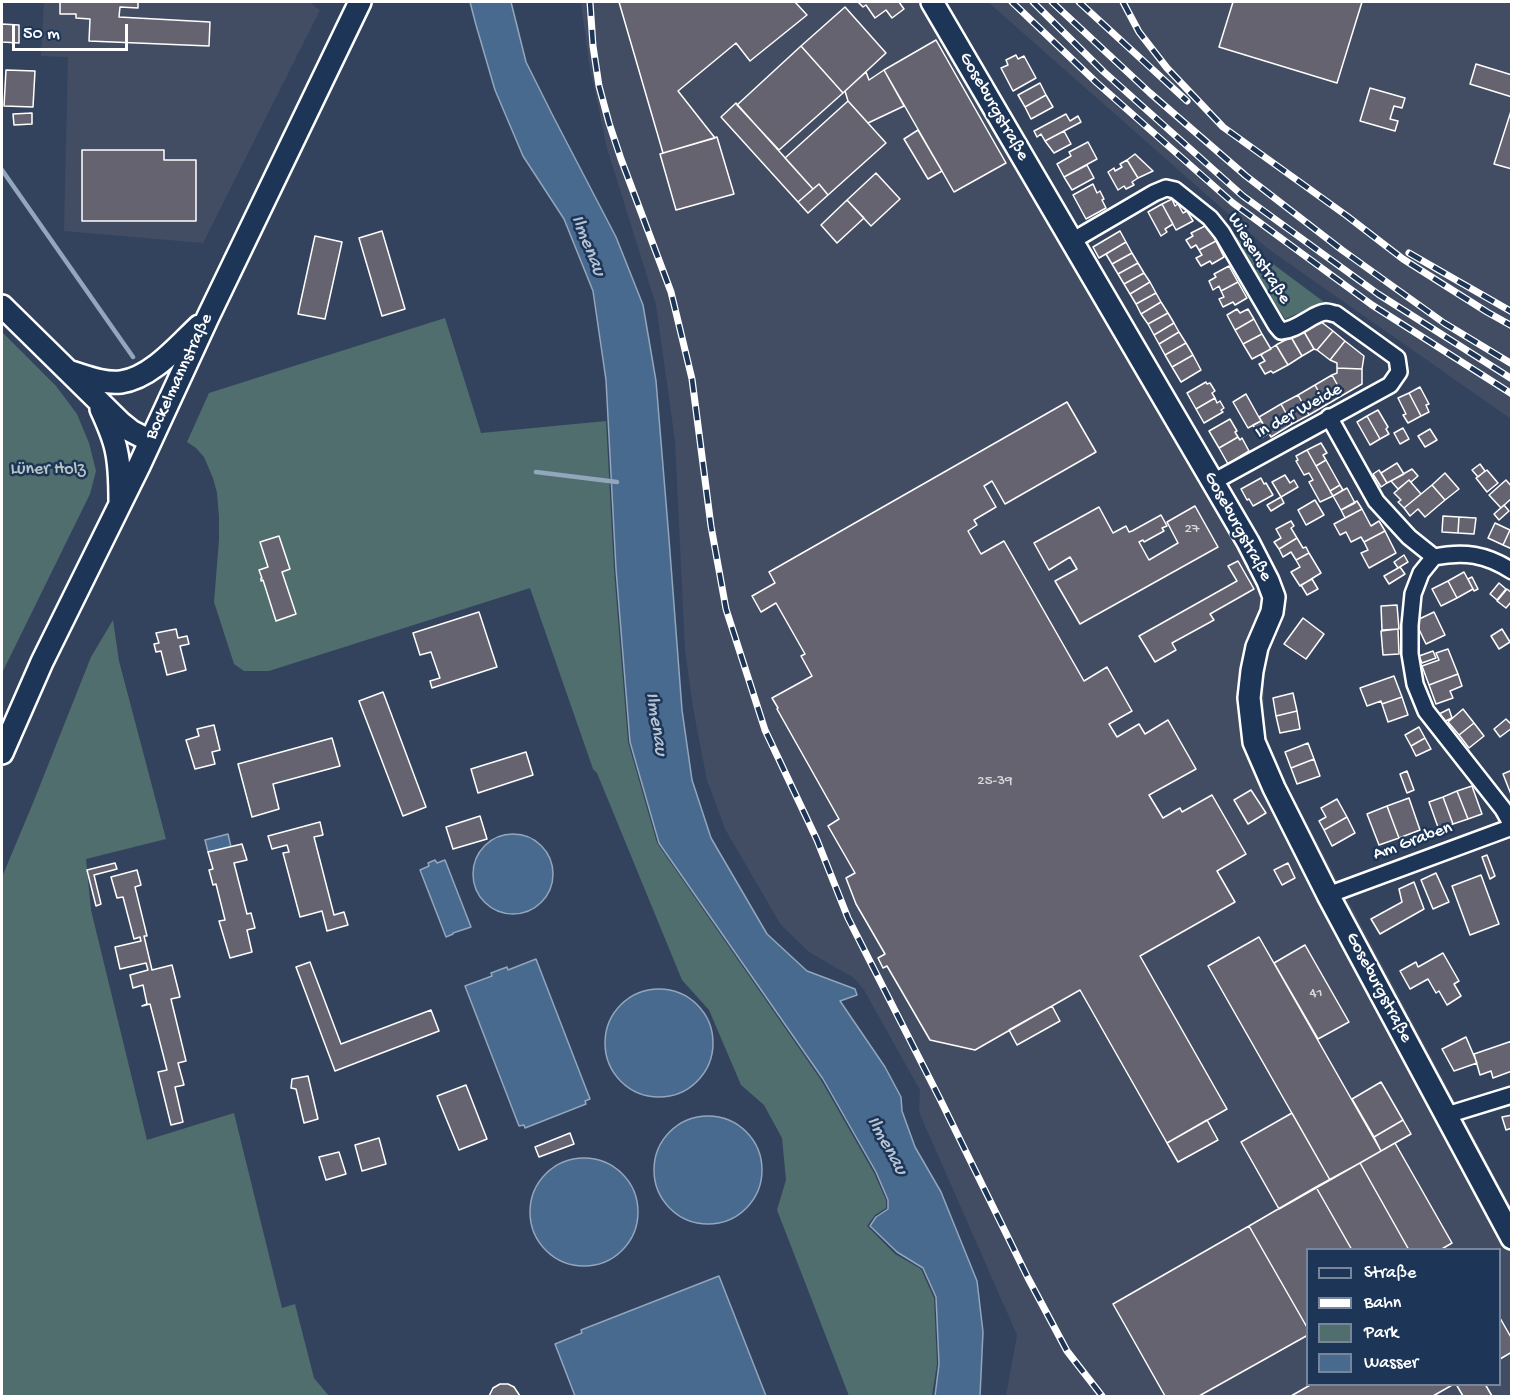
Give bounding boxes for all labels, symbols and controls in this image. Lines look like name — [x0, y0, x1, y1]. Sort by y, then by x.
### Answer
scale bar — [15, 12, 130, 50]
text: 50 m — [23, 24, 60, 45]
street label: Goseburgstraße — [953, 49, 1033, 165]
street label: Wiesenstraße — [1221, 209, 1295, 309]
water label: Ilmenau — [564, 212, 610, 280]
street label: Bockelmannstraße — [141, 311, 219, 443]
street label: In der Weide — [1252, 379, 1346, 445]
park label: Lüner Holz — [10, 459, 86, 481]
street label: Goseburgstraße — [1198, 469, 1276, 585]
house number: 27 — [1184, 521, 1200, 539]
water label: Ilmenau — [638, 691, 672, 757]
house number: 25-39 — [977, 773, 1013, 791]
street label: Am Graben — [1370, 818, 1456, 866]
street label: Goseburgstraße — [1340, 929, 1416, 1047]
house number: 41 — [1309, 985, 1323, 1003]
water label: Ilmenau — [860, 1112, 912, 1180]
legend — [1306, 1248, 1501, 1386]
text: Straße — [1364, 1263, 1416, 1284]
text: Bahn — [1364, 1293, 1401, 1314]
text: Park — [1364, 1323, 1398, 1344]
text: Wasser — [1364, 1353, 1418, 1374]

